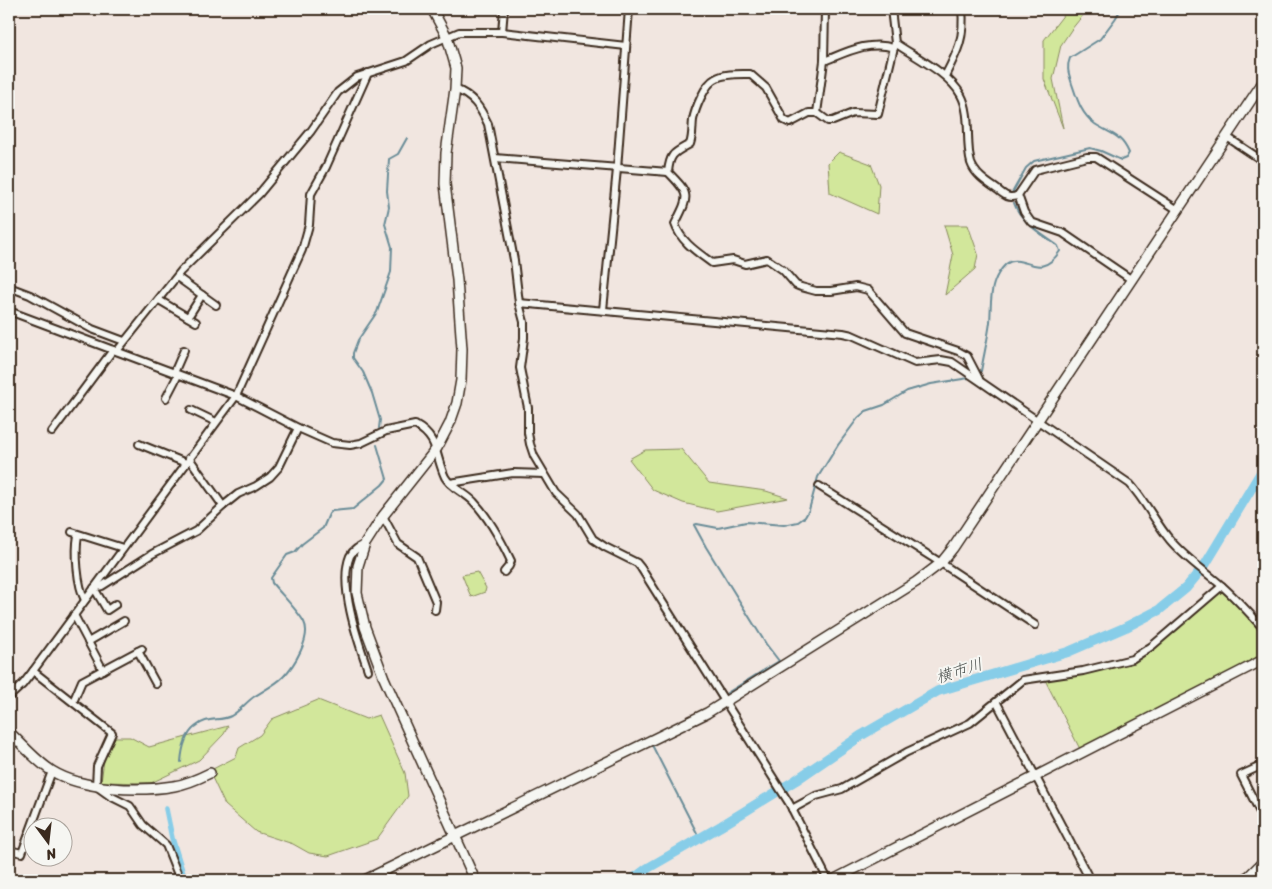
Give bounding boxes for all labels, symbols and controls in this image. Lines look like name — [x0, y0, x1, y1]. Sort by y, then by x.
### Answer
water label: 横市川 — [932, 649, 986, 692]
north arrow — [22, 816, 72, 866]
text: N — [43, 840, 60, 867]

